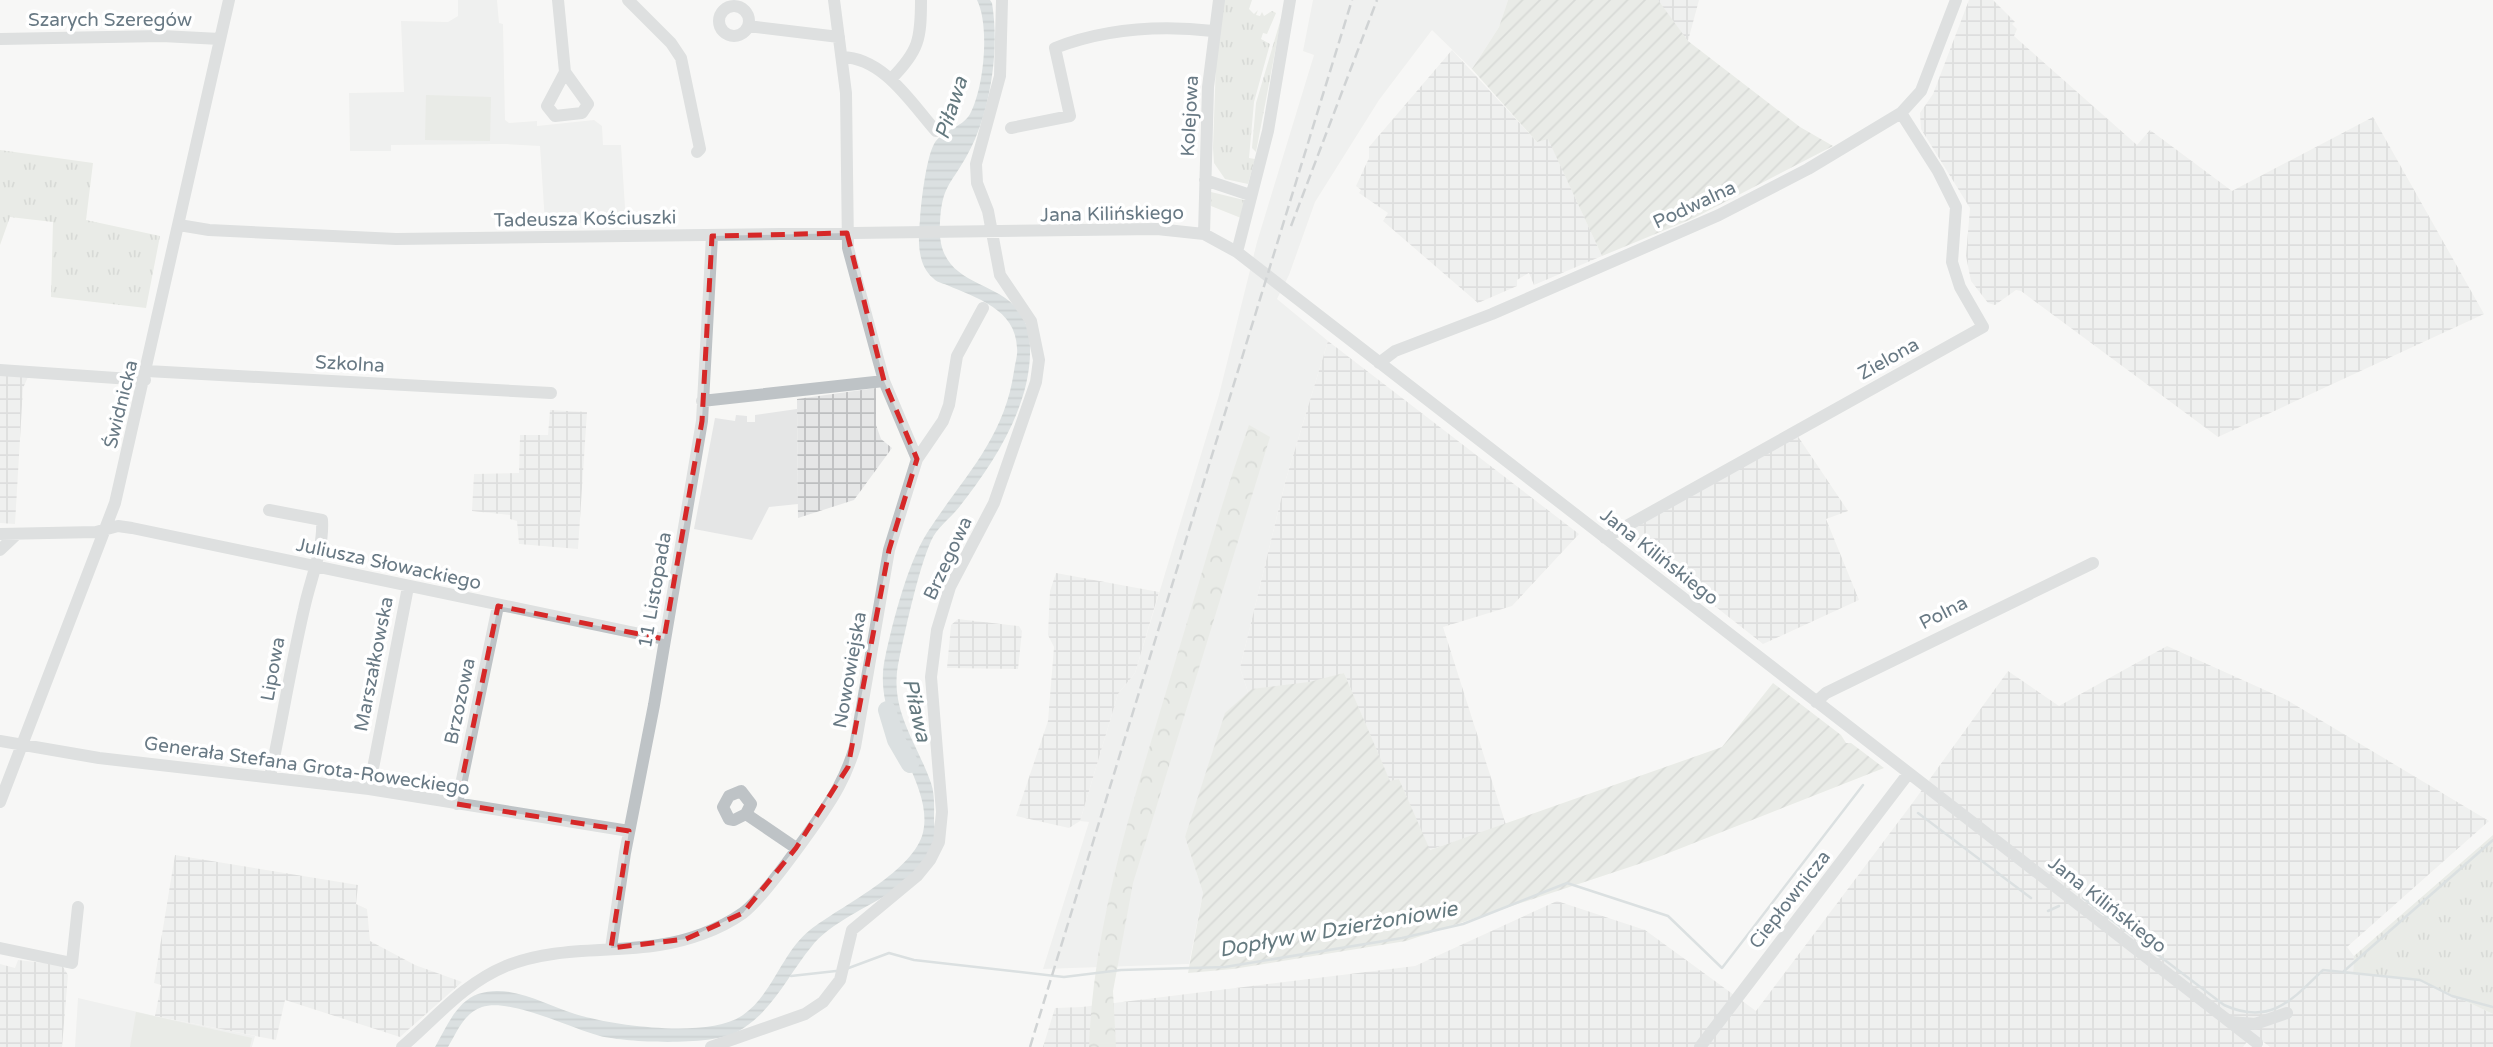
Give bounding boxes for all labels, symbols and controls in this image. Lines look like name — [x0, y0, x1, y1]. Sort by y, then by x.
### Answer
street label: Szarych Szeregów — [28, 9, 192, 31]
water label: Piława — [930, 72, 974, 143]
street label: Kolejowa — [1177, 75, 1203, 157]
street label: Podwalna — [1650, 176, 1739, 234]
street label: Jana Kilińskiego — [1040, 202, 1184, 226]
street label: Tadeusza Kościuszki — [493, 206, 677, 232]
street label: Zielona — [1854, 333, 1923, 385]
street label: Szkolna — [314, 351, 385, 377]
street label: Świdnicka — [98, 358, 143, 451]
street label: Jana Kilińskiego — [1596, 504, 1723, 610]
street label: Brzegowa — [919, 513, 977, 604]
street label: 11 Listopada — [634, 530, 676, 650]
street label: Juliusza Słowackiego — [294, 534, 483, 594]
street label: Polna — [1916, 592, 1971, 634]
street label: Marszałkowska — [350, 595, 398, 734]
street label: Nowowiejska — [829, 610, 871, 730]
street label: Lipowa — [257, 635, 289, 703]
street label: Brzozowa — [440, 656, 480, 746]
water label: Piława — [897, 676, 936, 746]
street label: Generała Stefana Grota-Roweckiego — [143, 732, 471, 800]
street label: Ciepłownicza — [1745, 846, 1835, 953]
street label: Jana Kilińskiego — [2044, 852, 2171, 958]
water label: Dopływ w Dzierżoniowie — [1217, 896, 1460, 963]

